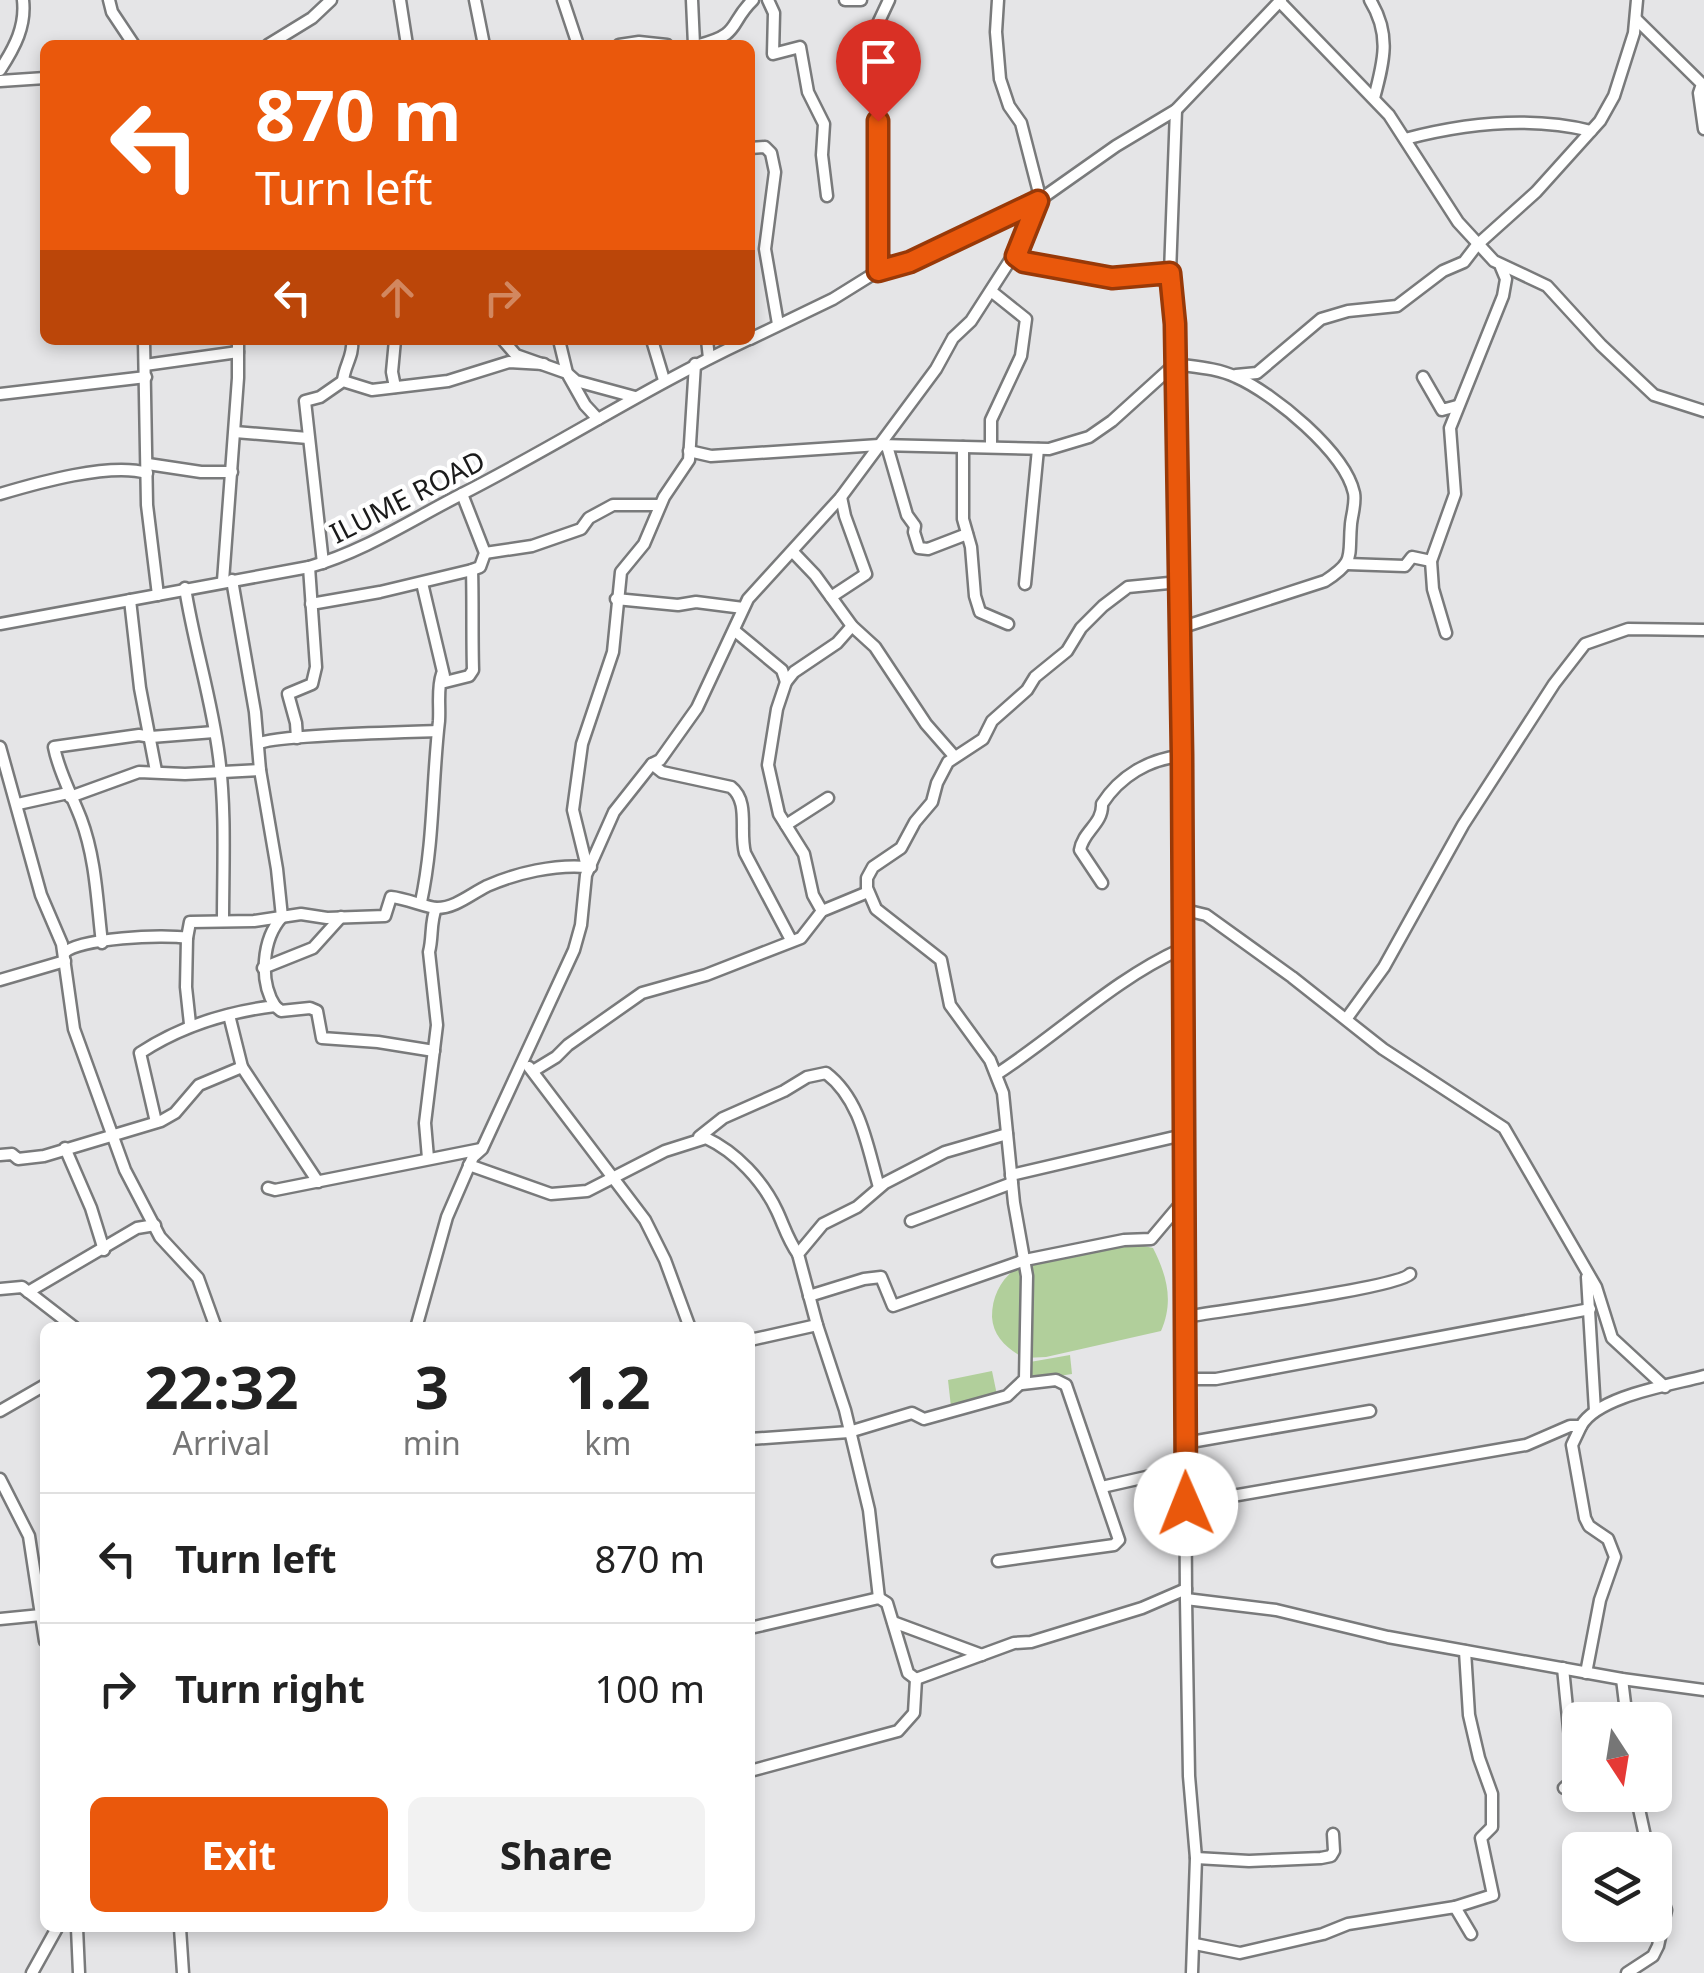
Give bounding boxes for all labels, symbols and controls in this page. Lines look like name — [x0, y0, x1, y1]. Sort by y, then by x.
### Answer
pin — [836, 19, 921, 122]
icon: arrive — [851, 34, 906, 89]
text: 870 m — [255, 66, 462, 162]
icon: left — [90, 80, 220, 210]
text: Turn left — [255, 157, 432, 218]
icon: left — [265, 270, 320, 325]
icon: ahead — [370, 270, 425, 325]
icon: right — [475, 270, 530, 325]
street label: ILUME ROAD — [323, 441, 491, 551]
text: 22:32 — [144, 1345, 298, 1427]
text: 3 — [415, 1345, 449, 1427]
text: 1.2 — [565, 1345, 651, 1427]
text: Arrival — [173, 1421, 270, 1464]
text: min — [403, 1421, 461, 1464]
text: km — [584, 1421, 631, 1464]
position arrow — [1134, 1452, 1238, 1556]
icon: left — [90, 1531, 145, 1586]
text: Turn left — [175, 1532, 337, 1584]
text: 870 m — [594, 1532, 705, 1584]
icon: right — [90, 1661, 145, 1716]
text: Turn right — [175, 1662, 365, 1714]
text: 100 m — [594, 1662, 705, 1714]
north arrow — [1562, 1702, 1672, 1812]
map controls — [1562, 1702, 1672, 1942]
button: Exit — [90, 1797, 388, 1912]
button: Share — [408, 1797, 705, 1912]
button: layers — [1562, 1832, 1672, 1942]

